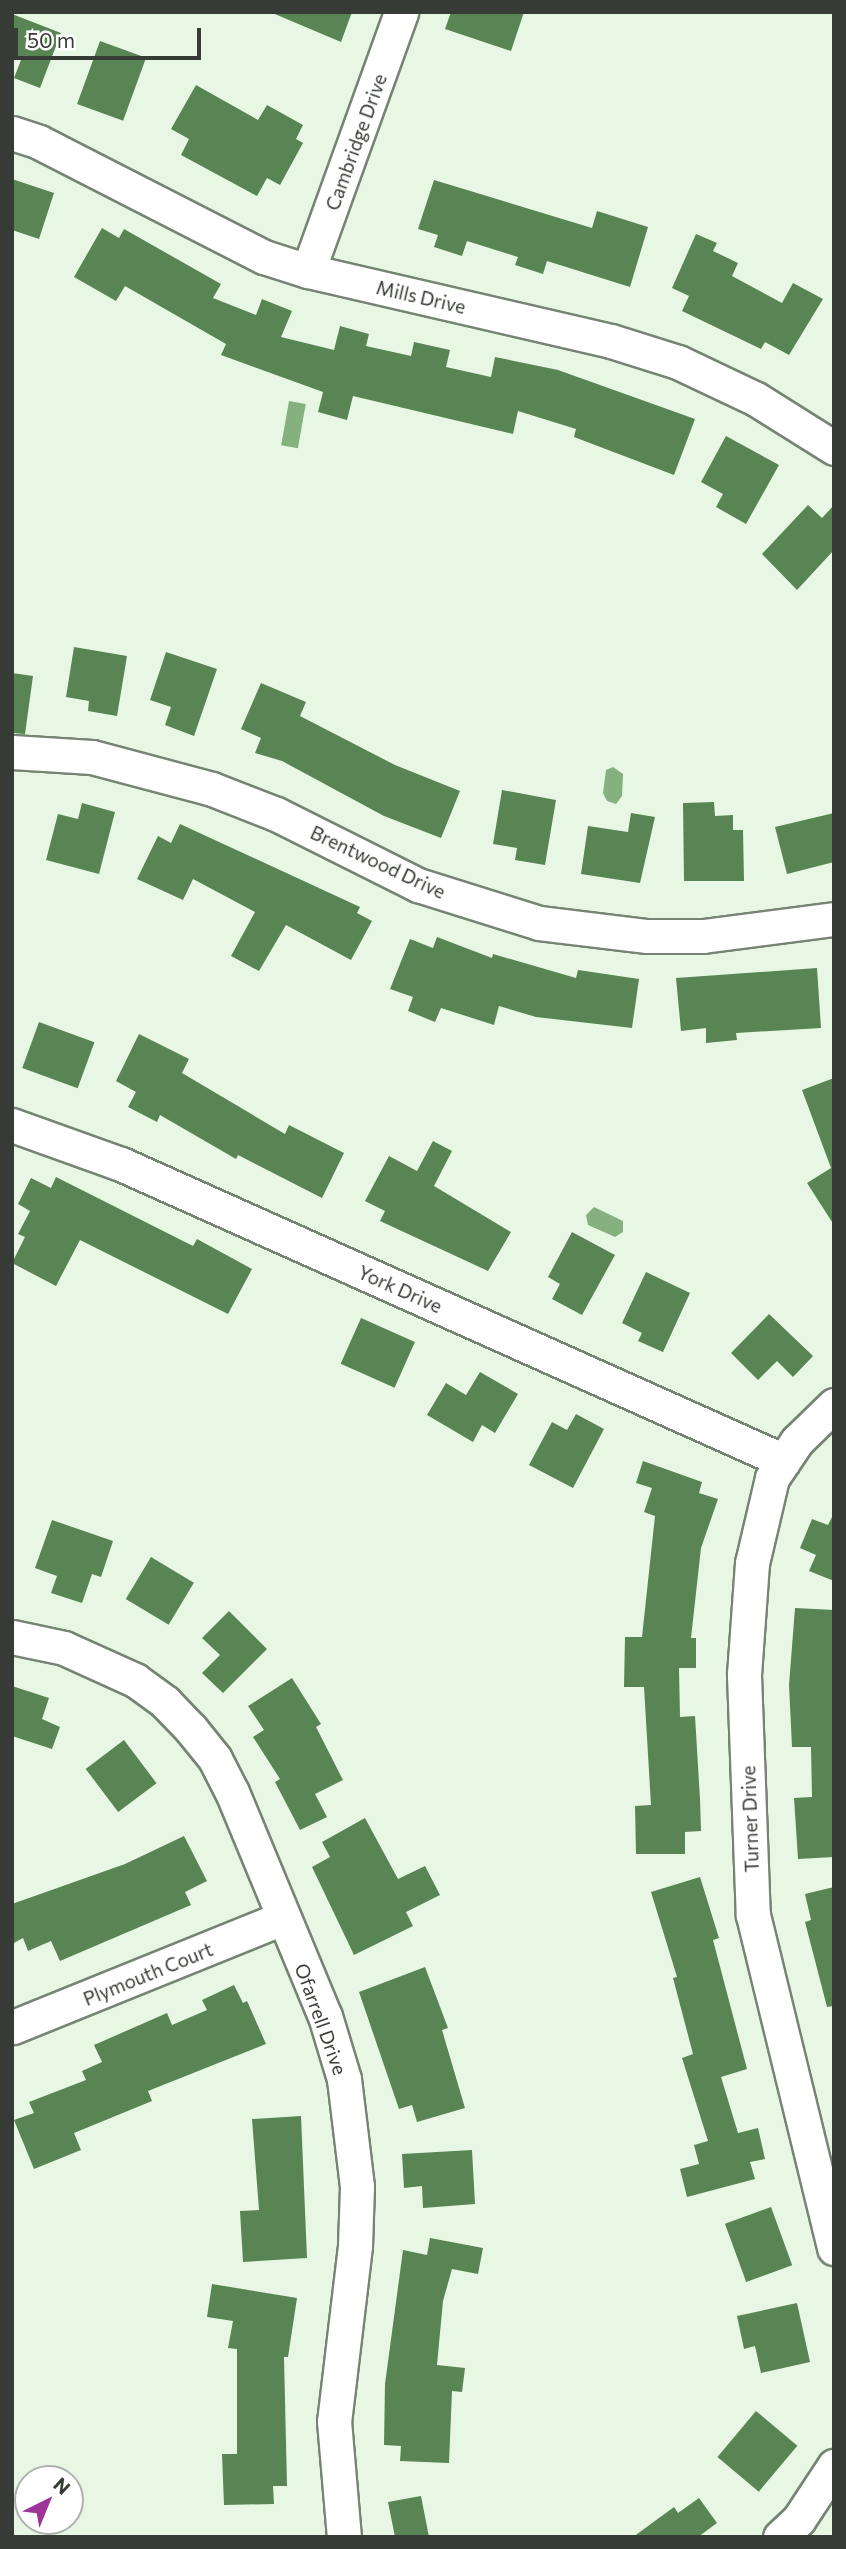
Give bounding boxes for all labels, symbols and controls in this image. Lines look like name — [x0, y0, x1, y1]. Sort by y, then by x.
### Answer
scale bar — [18, 14, 205, 58]
text: 50 m — [27, 27, 75, 52]
street label: Cambridge Drive — [321, 70, 391, 214]
street label: Mills Drive — [374, 276, 468, 318]
street label: Brentwood Drive — [307, 821, 449, 903]
street label: York Drive — [355, 1260, 445, 1318]
street label: Turner Drive — [737, 1765, 763, 1873]
street label: Plymouth Court — [80, 1938, 216, 2010]
street label: Ofarrell Drive — [290, 1960, 352, 2078]
north arrow — [14, 2465, 84, 2535]
text: N — [49, 2472, 75, 2499]

